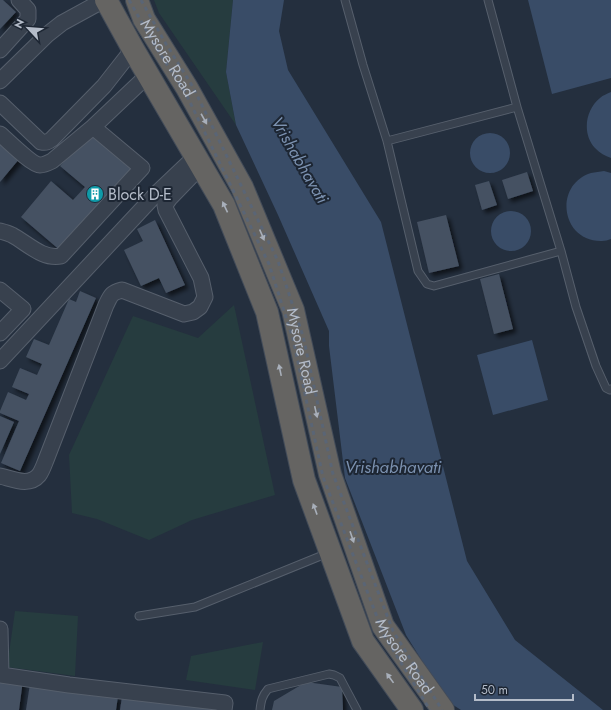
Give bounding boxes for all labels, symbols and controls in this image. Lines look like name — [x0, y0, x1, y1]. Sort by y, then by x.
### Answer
north arrow — [8, 8, 48, 48]
street label: Mysore Road — [135, 14, 201, 101]
text: N — [10, 16, 28, 31]
water label: Vrishabhavati — [265, 112, 335, 208]
one-way arrow — [201, 113, 207, 125]
place label: Block D-E — [108, 183, 172, 206]
building icon: Block D-E — [85, 184, 105, 204]
one-way arrow — [222, 202, 228, 213]
one-way arrow — [259, 230, 265, 242]
street label: Mysore Road — [281, 306, 323, 397]
one-way arrow — [276, 364, 282, 376]
one-way arrow — [313, 407, 319, 419]
water label: Vrishabhavati — [345, 455, 442, 479]
one-way arrow — [311, 503, 317, 515]
one-way arrow — [349, 531, 355, 543]
street label: Mysore Road — [370, 616, 439, 699]
one-way arrow — [385, 673, 394, 684]
scale bar — [475, 676, 573, 702]
text: 50 m — [481, 681, 508, 699]

